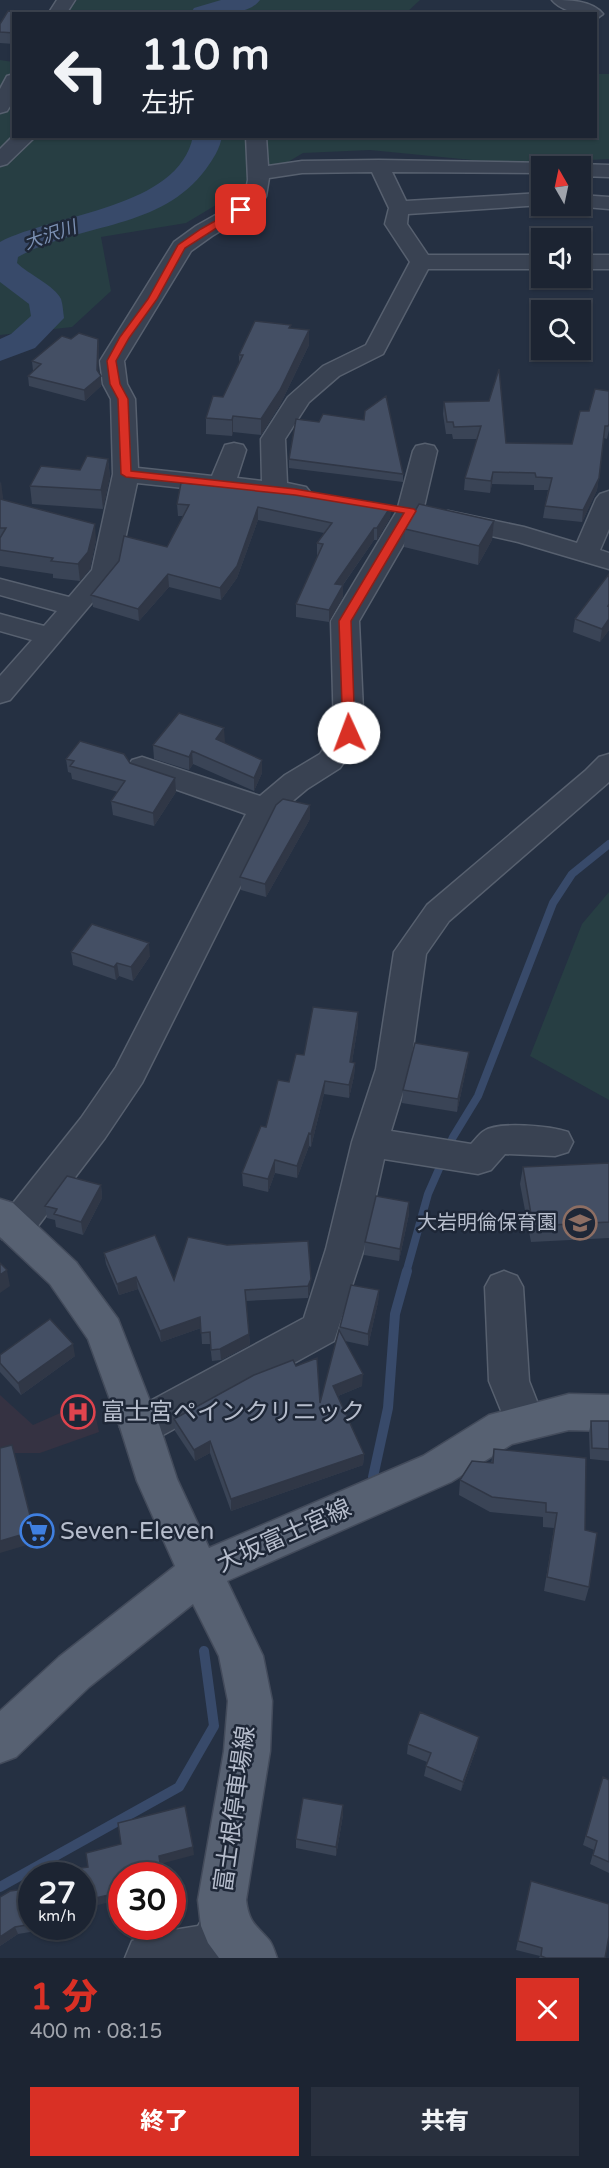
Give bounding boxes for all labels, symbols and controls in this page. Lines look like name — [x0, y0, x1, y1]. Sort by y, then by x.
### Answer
text: 110 m — [141, 30, 270, 81]
icon: left — [42, 36, 120, 114]
text: 左折 — [141, 87, 195, 120]
north arrow — [531, 156, 591, 216]
map controls — [531, 156, 591, 360]
pin — [215, 184, 266, 235]
icon: arrive — [224, 193, 257, 226]
water label: 大沢川 — [21, 215, 81, 254]
button: sound — [531, 228, 591, 288]
button: search — [531, 300, 591, 360]
position arrow — [317, 701, 381, 765]
school or university icon: 大岩明倫保育園 — [562, 1205, 598, 1241]
place label: 大岩明倫保育園 — [417, 1211, 557, 1235]
hospital icon: 富士宮ペインクリニック — [60, 1394, 96, 1430]
place label: 富士宮ペインクリニック — [101, 1398, 365, 1427]
street label: 大坂富士宮線 — [212, 1493, 356, 1579]
supermarket icon: Seven-Eleven — [19, 1513, 55, 1549]
place label: Seven-Eleven — [60, 1517, 214, 1546]
street label: 富士根停車場線 — [209, 1724, 261, 1894]
speed limit sign: 30 — [108, 1862, 186, 1940]
text: 27 — [38, 1875, 76, 1912]
text: km/h — [38, 1907, 76, 1925]
text: 1 分 — [30, 1976, 98, 2019]
button: close — [516, 1978, 579, 2041]
text: 400 m · 08:15 — [30, 2020, 162, 2044]
button: 終了 — [30, 2087, 299, 2156]
button: 共有 — [311, 2087, 579, 2156]

